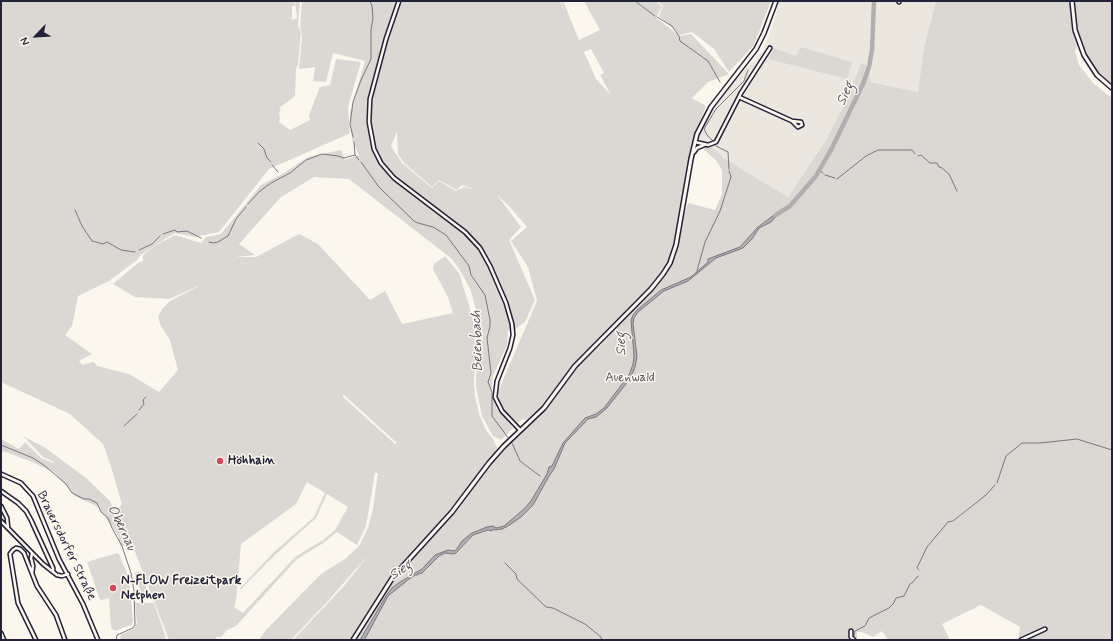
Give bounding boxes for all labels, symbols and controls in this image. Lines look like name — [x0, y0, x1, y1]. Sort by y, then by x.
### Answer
north arrow — [16, 16, 56, 56]
text: N — [17, 35, 33, 47]
water label: Sieg — [833, 80, 859, 108]
water label: Beienbach — [469, 310, 487, 372]
water label: Sieg — [613, 332, 631, 356]
park label: Auenwald — [605, 370, 655, 386]
place label: Höhhain — [228, 453, 275, 469]
marker: Höhhain — [215, 456, 225, 466]
street label: Brauersdorfer Straße — [33, 489, 99, 603]
water label: Obernau — [103, 503, 139, 553]
water label: Sieg — [386, 557, 416, 585]
place label: N-FLOW Freizeitpark Netphen — [121, 573, 241, 604]
marker: N-FLOW Freizeitpark Netphen — [108, 583, 118, 593]

